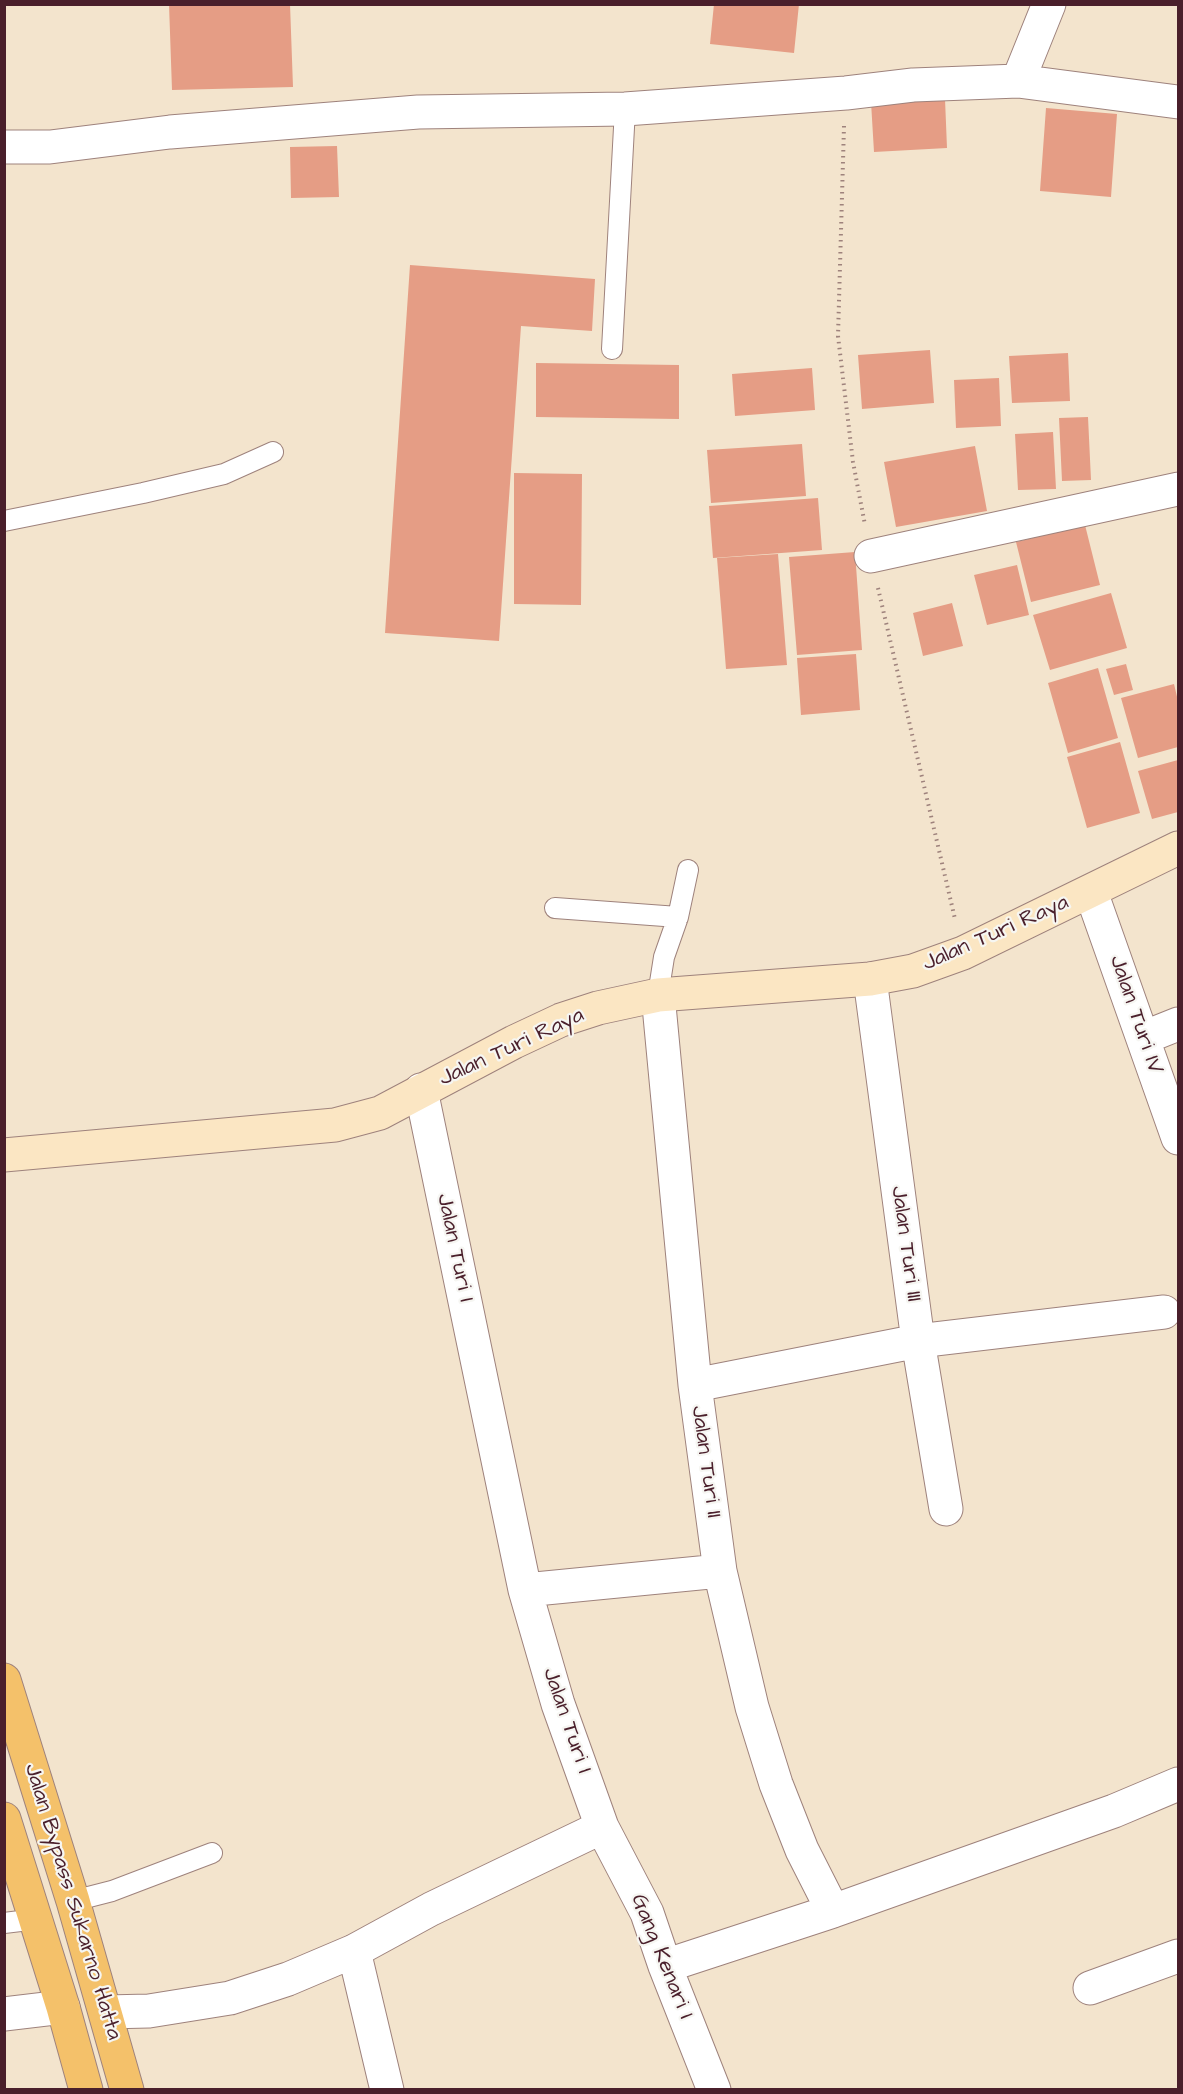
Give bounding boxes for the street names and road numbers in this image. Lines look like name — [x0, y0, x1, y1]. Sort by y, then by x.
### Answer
street label: Jalan Turi Raya — [919, 890, 1073, 978]
street label: Jalan Turi IV — [1102, 952, 1168, 1078]
street label: Jalan Turi Raya — [435, 1003, 589, 1093]
street label: Jalan Turi III — [884, 1185, 926, 1303]
street label: Jalan Turi I — [430, 1192, 478, 1304]
street label: Jalan Turi II — [684, 1404, 726, 1520]
street label: Jalan Turi I — [536, 1665, 596, 1777]
street label: Jalan Bypass Sukarno Hatta — [17, 1761, 127, 2043]
street label: Gang Kenari I — [624, 1891, 698, 2023]

